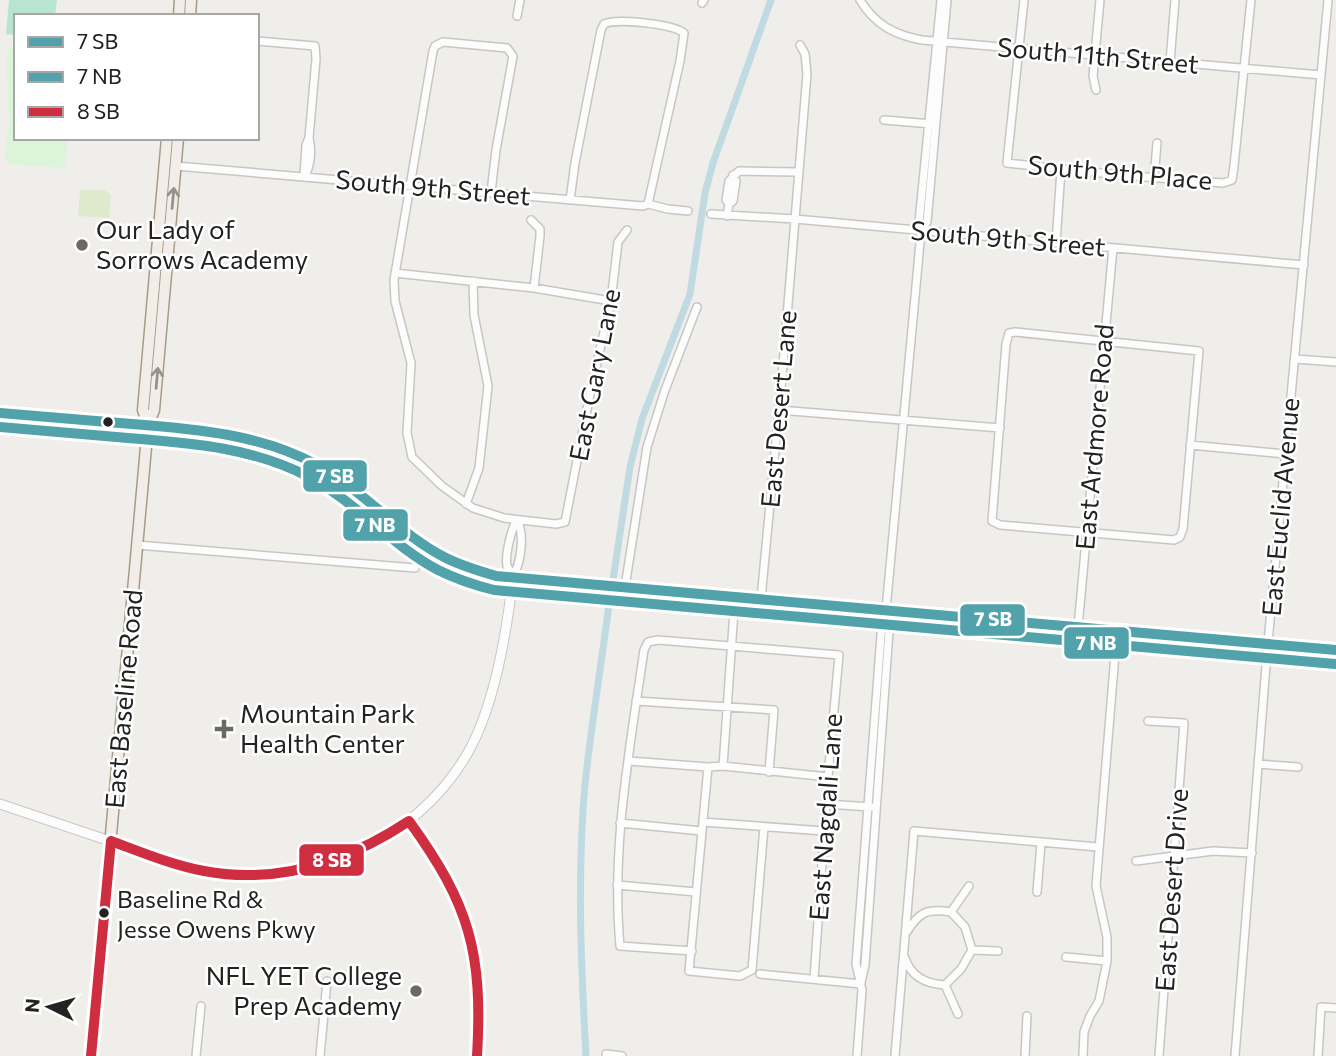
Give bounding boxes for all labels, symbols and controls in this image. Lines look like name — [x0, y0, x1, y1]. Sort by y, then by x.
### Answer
legend — [14, 14, 259, 140]
text: 7 SB — [77, 28, 118, 53]
street label: South 11th Street — [996, 30, 1200, 79]
text: 7 NB — [77, 63, 122, 88]
text: 8 SB — [77, 98, 120, 123]
street label: South 9th Place — [1026, 148, 1214, 195]
street label: South 9th Street — [334, 163, 532, 210]
one-way arrow — [167, 187, 180, 210]
place label: Our Lady of Sorrows Academy — [96, 213, 308, 274]
street label: South 9th Street — [909, 214, 1107, 261]
marker: Our Lady of Sorrows Academy — [74, 237, 90, 253]
street label: East Gary Lane — [562, 286, 625, 464]
street label: East Desert Lane — [753, 309, 802, 509]
street label: East Ardmore Road — [1068, 323, 1119, 551]
one-way arrow — [151, 367, 164, 390]
street label: East Euclid Avenue — [1255, 396, 1304, 617]
unlabelled marker — [101, 415, 115, 429]
line badge: 7 SB — [302, 459, 368, 493]
text: 7 SB — [316, 464, 354, 487]
line badge: 7 NB — [342, 508, 409, 542]
text: 7 NB — [355, 513, 395, 536]
street label: East Baseline Road — [97, 588, 148, 810]
line badge: 7 SB — [959, 603, 1026, 637]
text: 7 SB — [974, 607, 1012, 630]
line badge: 7 NB — [1063, 626, 1130, 660]
text: 7 NB — [1076, 631, 1116, 654]
place label: Mountain Park Health Center — [240, 697, 415, 758]
street label: East Nagdali Lane — [802, 712, 847, 921]
marker: Mountain Park Health Center — [214, 719, 234, 739]
street label: East Desert Drive — [1148, 787, 1193, 993]
line badge: 8 SB — [298, 843, 365, 877]
text: 8 SB — [312, 848, 352, 871]
place label: Baseline Rd & Jesse Owens Pkwy — [117, 884, 316, 943]
marker: Baseline Rd & Jesse Owens Pkwy — [97, 906, 111, 920]
place label: NFL YET College Prep Academy — [206, 959, 402, 1020]
north arrow — [14, 972, 84, 1042]
marker: NFL YET College Prep Academy — [408, 983, 424, 999]
text: N — [19, 997, 44, 1014]

